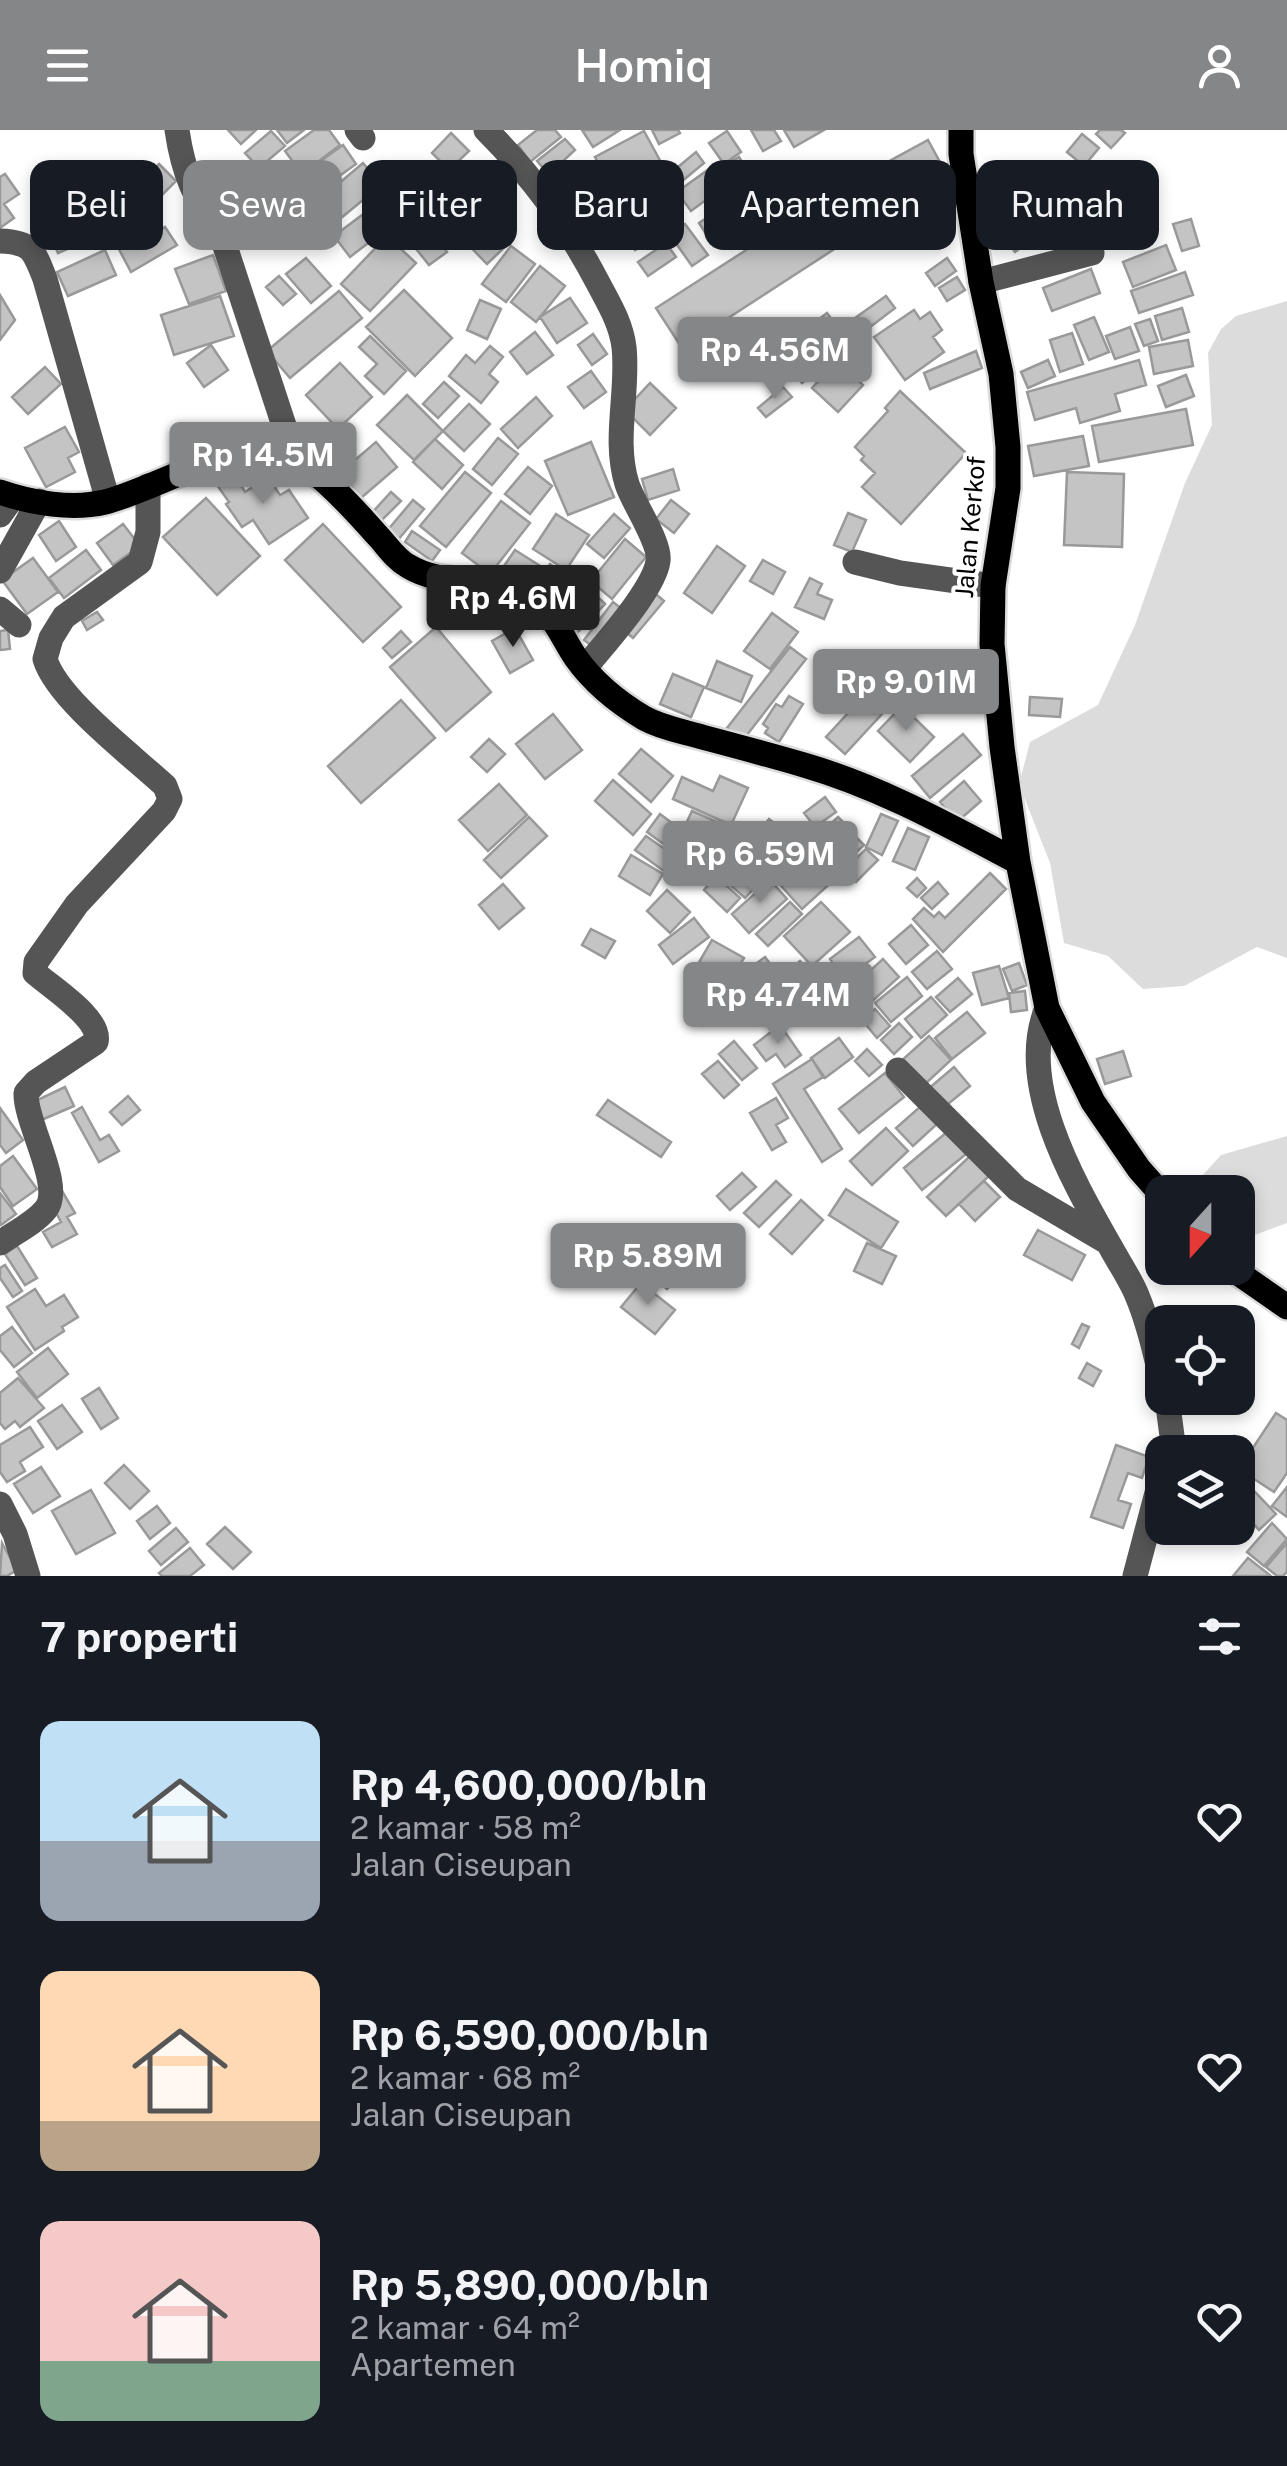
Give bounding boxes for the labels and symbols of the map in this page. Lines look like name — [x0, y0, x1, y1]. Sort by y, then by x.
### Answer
pin: Rp 4.56M — [672, 317, 878, 402]
pin: Rp 14.5M — [160, 422, 366, 507]
street label: Jalan Kerkof — [949, 455, 991, 599]
pin: Rp 4.6M — [421, 565, 605, 650]
pin: Rp 9.01M — [803, 649, 1009, 734]
pin: Rp 6.59M — [657, 821, 863, 906]
pin: Rp 4.74M — [675, 962, 881, 1047]
north arrow — [1145, 1175, 1255, 1285]
pin: Rp 5.89M — [545, 1223, 751, 1308]

